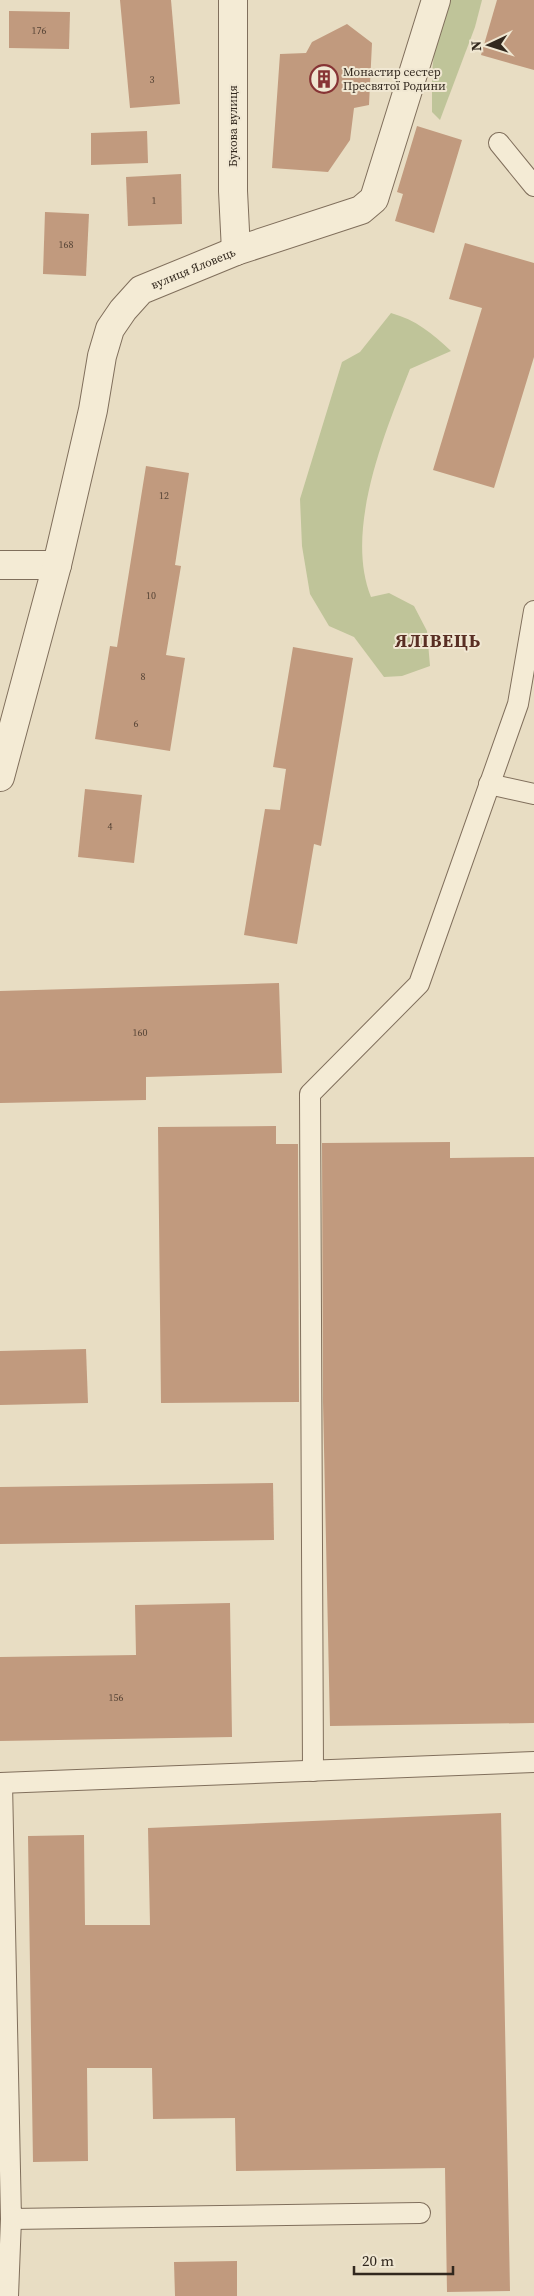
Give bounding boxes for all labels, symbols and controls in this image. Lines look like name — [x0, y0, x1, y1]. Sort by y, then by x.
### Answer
north arrow — [464, 20, 514, 70]
house number: 176 — [32, 24, 47, 37]
text: N — [466, 40, 486, 52]
building icon: Монастир сестер Пресвятої Родини — [309, 64, 339, 94]
place label: Монастир сестер Пресвятої Родини — [343, 64, 446, 94]
house number: 3 — [150, 73, 155, 86]
street label: Букова вулиця — [225, 85, 241, 167]
house number: 1 — [152, 194, 157, 207]
house number: 168 — [59, 238, 74, 251]
street label: вулиця Яловець — [149, 244, 238, 293]
house number: 12 — [159, 489, 169, 502]
house number: 10 — [146, 589, 156, 602]
district label: ЯЛІВЕЦЬ — [395, 628, 481, 653]
house number: 8 — [141, 670, 146, 683]
house number: 6 — [134, 717, 139, 730]
house number: 4 — [108, 820, 113, 833]
house number: 160 — [133, 1026, 148, 1039]
house number: 156 — [109, 1691, 124, 1704]
scale bar — [354, 2244, 453, 2276]
text: 20 m — [362, 2250, 394, 2271]

